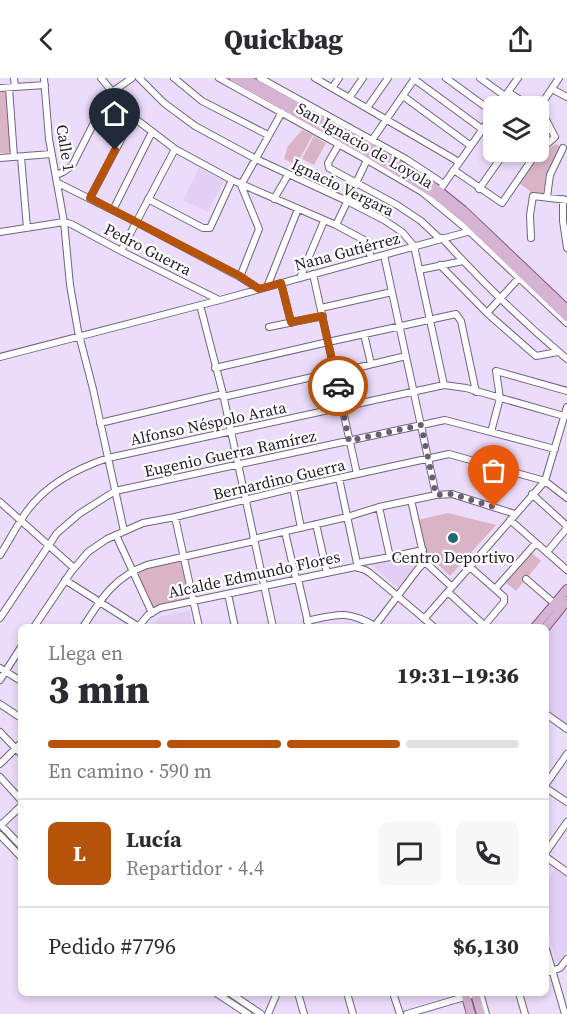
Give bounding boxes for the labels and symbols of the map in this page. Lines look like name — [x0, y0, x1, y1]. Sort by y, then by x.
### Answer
pin — [89, 88, 140, 150]
street label: San Ignacio de Loyola — [292, 97, 438, 194]
street label: Calle 1 — [51, 123, 81, 173]
street label: Ignacio Vergara — [288, 153, 399, 222]
street label: Pedro Guerra — [101, 218, 196, 281]
street label: Nana Gutiérrez — [292, 226, 402, 276]
courier — [308, 356, 368, 416]
street label: Alfonso Néspolo Arata — [128, 396, 289, 450]
street label: Eugenio Guerra Ramírez — [142, 424, 318, 482]
pin — [468, 445, 519, 507]
street label: Bernardino Guerra — [211, 453, 348, 505]
marker: Centro Deportivo — [446, 531, 460, 545]
street label: Alcalde Edmundo Flores — [166, 545, 342, 603]
place label: Centro Deportivo — [391, 546, 515, 568]

